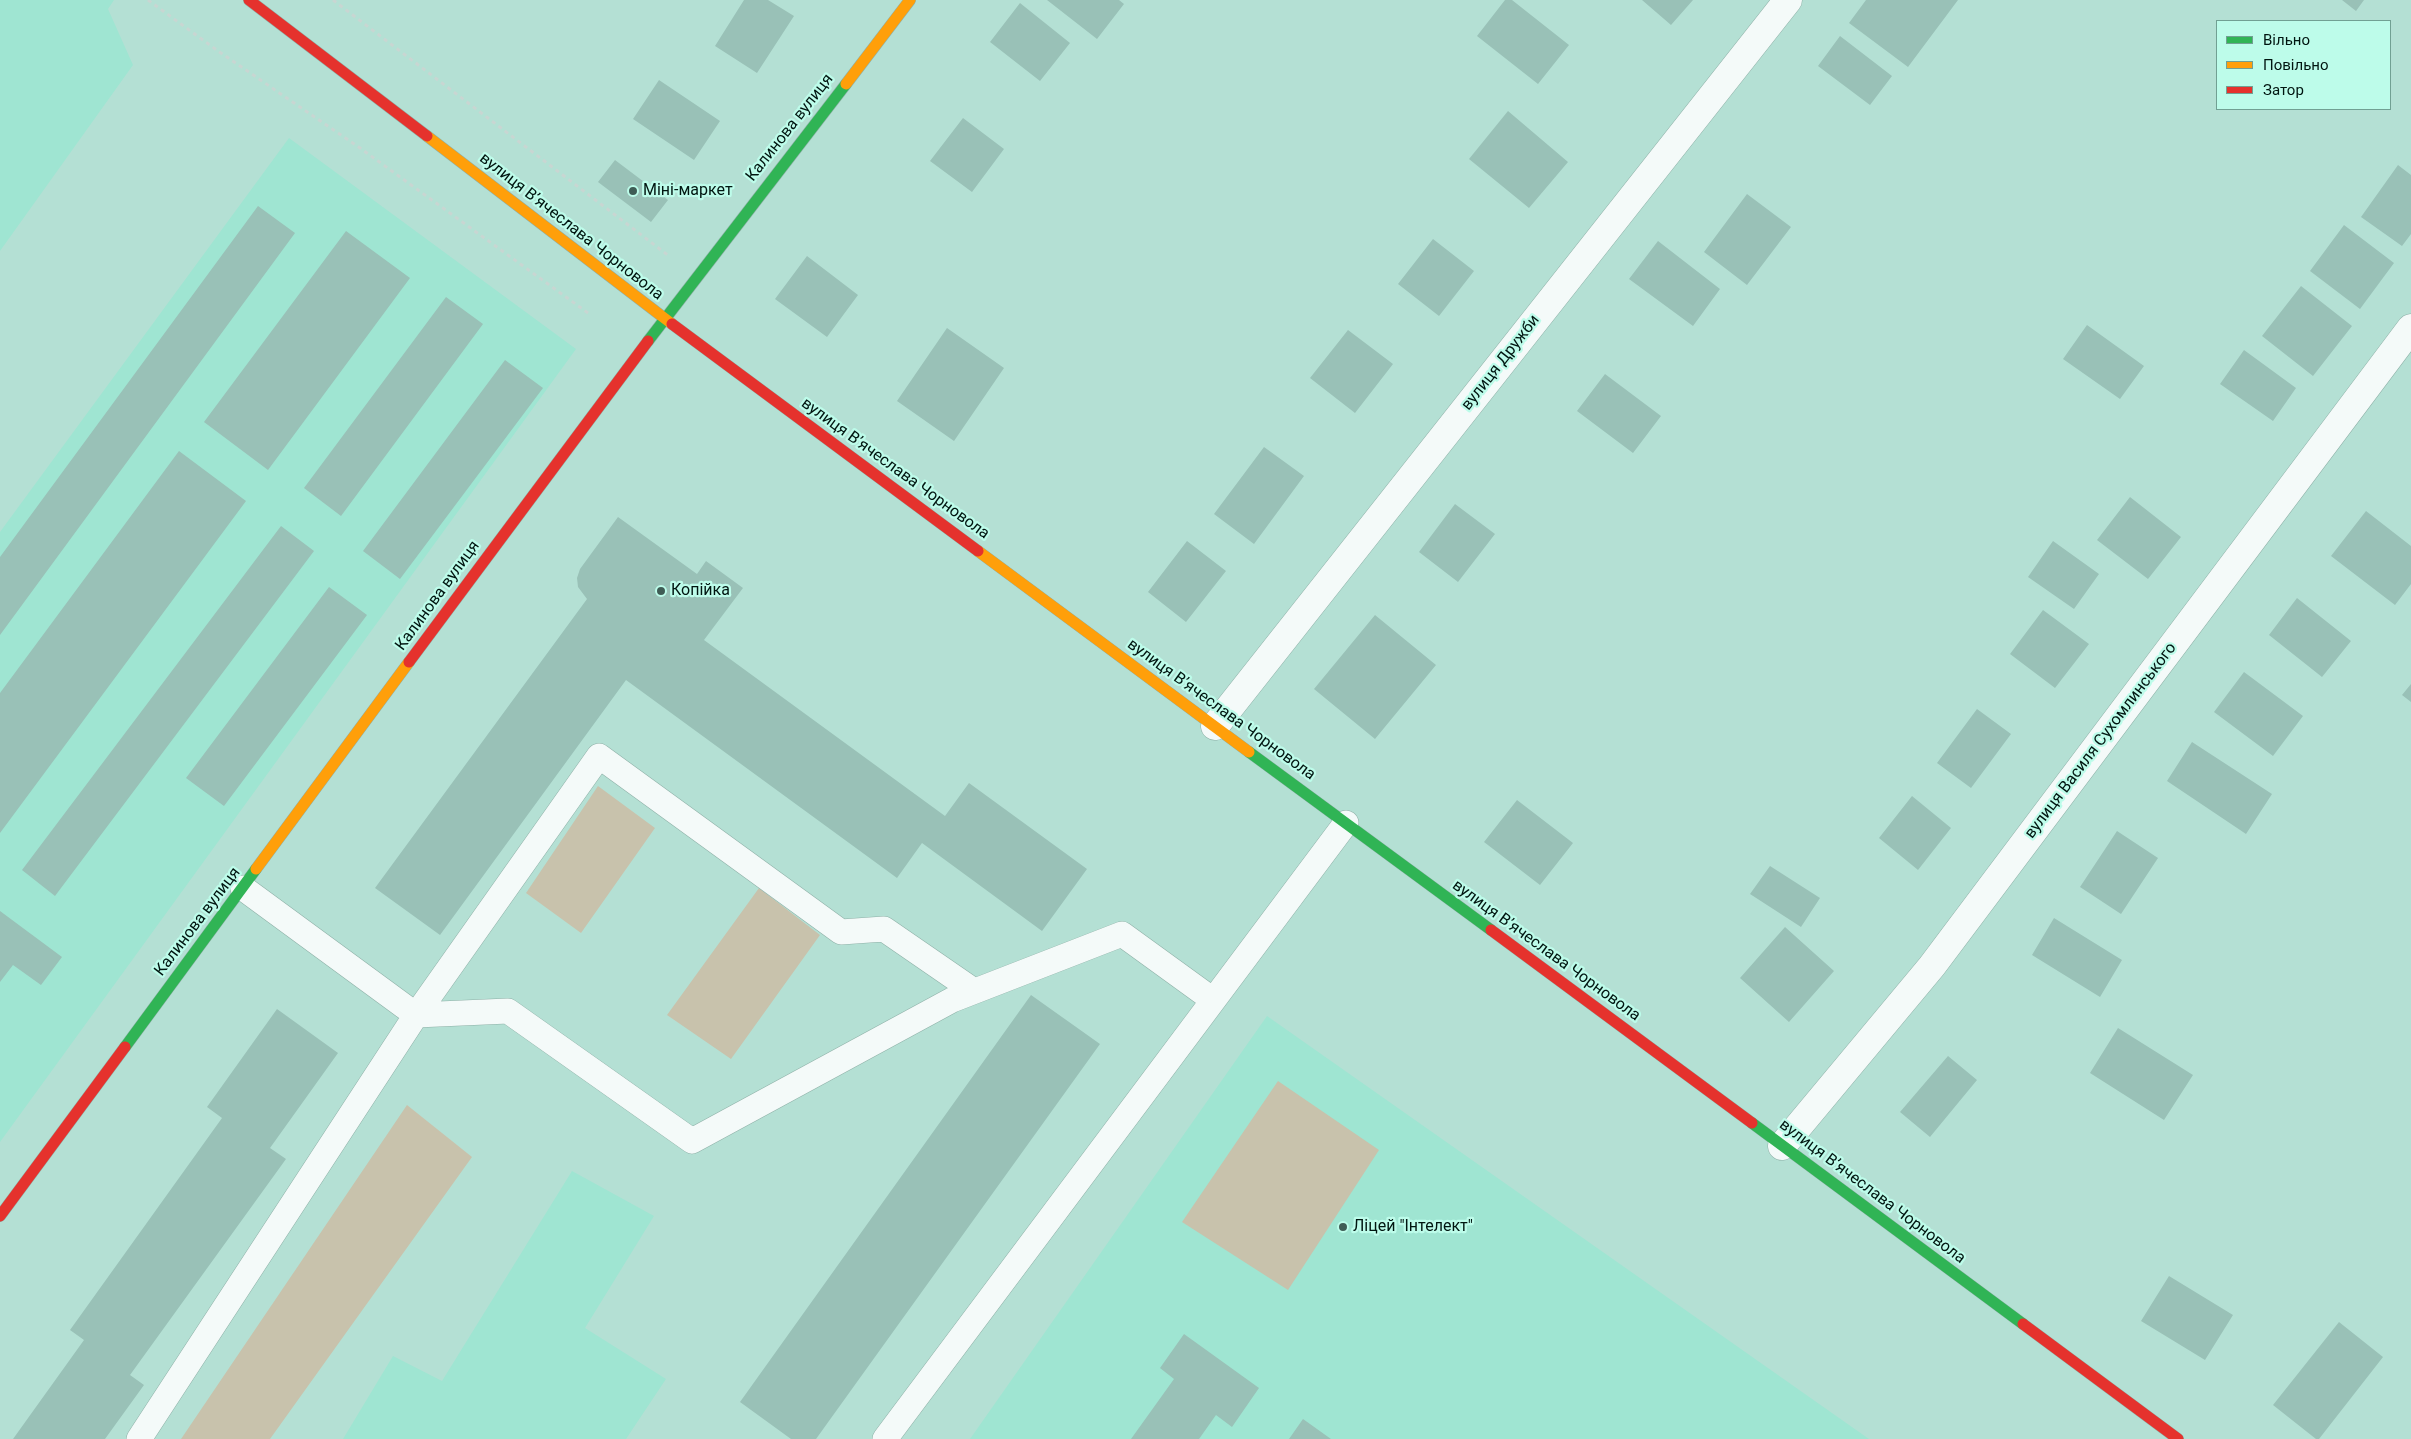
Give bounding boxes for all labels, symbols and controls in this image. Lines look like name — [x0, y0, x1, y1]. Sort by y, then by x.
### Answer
legend — [2216, 20, 2391, 110]
text: Вільно — [2263, 31, 2310, 49]
text: Повільно — [2263, 56, 2329, 74]
street label: Калинова вулиця — [742, 71, 838, 185]
text: Затор — [2263, 81, 2304, 99]
street label: вулиця Вʼячеслава Чорновола — [475, 149, 667, 305]
place label: Міні-маркет — [643, 181, 733, 201]
marker: Міні-маркет — [627, 185, 639, 197]
street label: вулиця Дружби — [1458, 311, 1544, 415]
street label: вулиця Вʼячеслава Чорновола — [797, 394, 993, 544]
street label: Калинова вулиця — [392, 537, 484, 655]
place label: Копійка — [671, 581, 730, 601]
marker: Копійка — [655, 585, 667, 597]
street label: вулиця Вʼячеслава Чорновола — [1123, 635, 1319, 785]
street label: вулиця Василя Сухомлинського — [2021, 639, 2181, 843]
street label: Калинова вулиця — [151, 864, 245, 980]
street label: вулиця Вʼячеслава Чорновола — [1448, 876, 1644, 1026]
street label: вулиця Вʼячеслава Чорновола — [1775, 1116, 1969, 1268]
place label: Ліцей "Інтелект" — [1353, 1217, 1473, 1237]
marker: Ліцей "Інтелект" — [1337, 1221, 1349, 1233]

